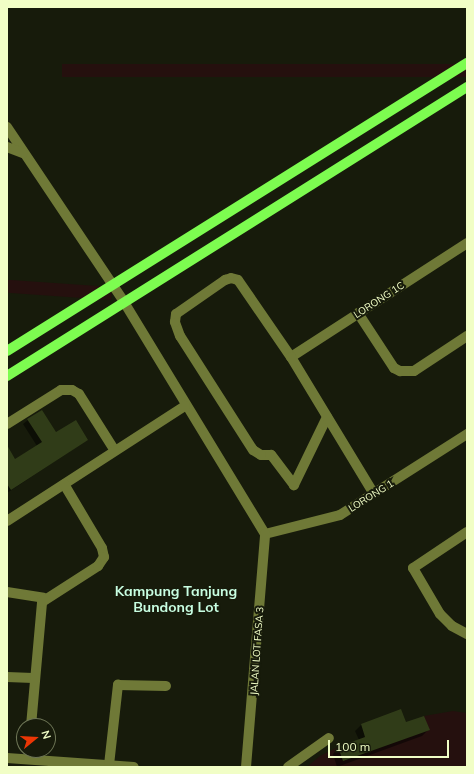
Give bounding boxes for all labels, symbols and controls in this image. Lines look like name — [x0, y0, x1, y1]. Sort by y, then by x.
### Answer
street label: LORONG 1C — [352, 279, 406, 321]
street label: LORONG 1 — [346, 477, 396, 515]
district label: Kampung Tanjung Bundong Lot — [115, 583, 237, 616]
street label: JALAN LOT FASA 3 — [248, 606, 266, 696]
north arrow — [16, 718, 56, 758]
text: N — [39, 728, 54, 741]
scale bar — [330, 732, 451, 758]
text: 100 m — [335, 739, 370, 754]

